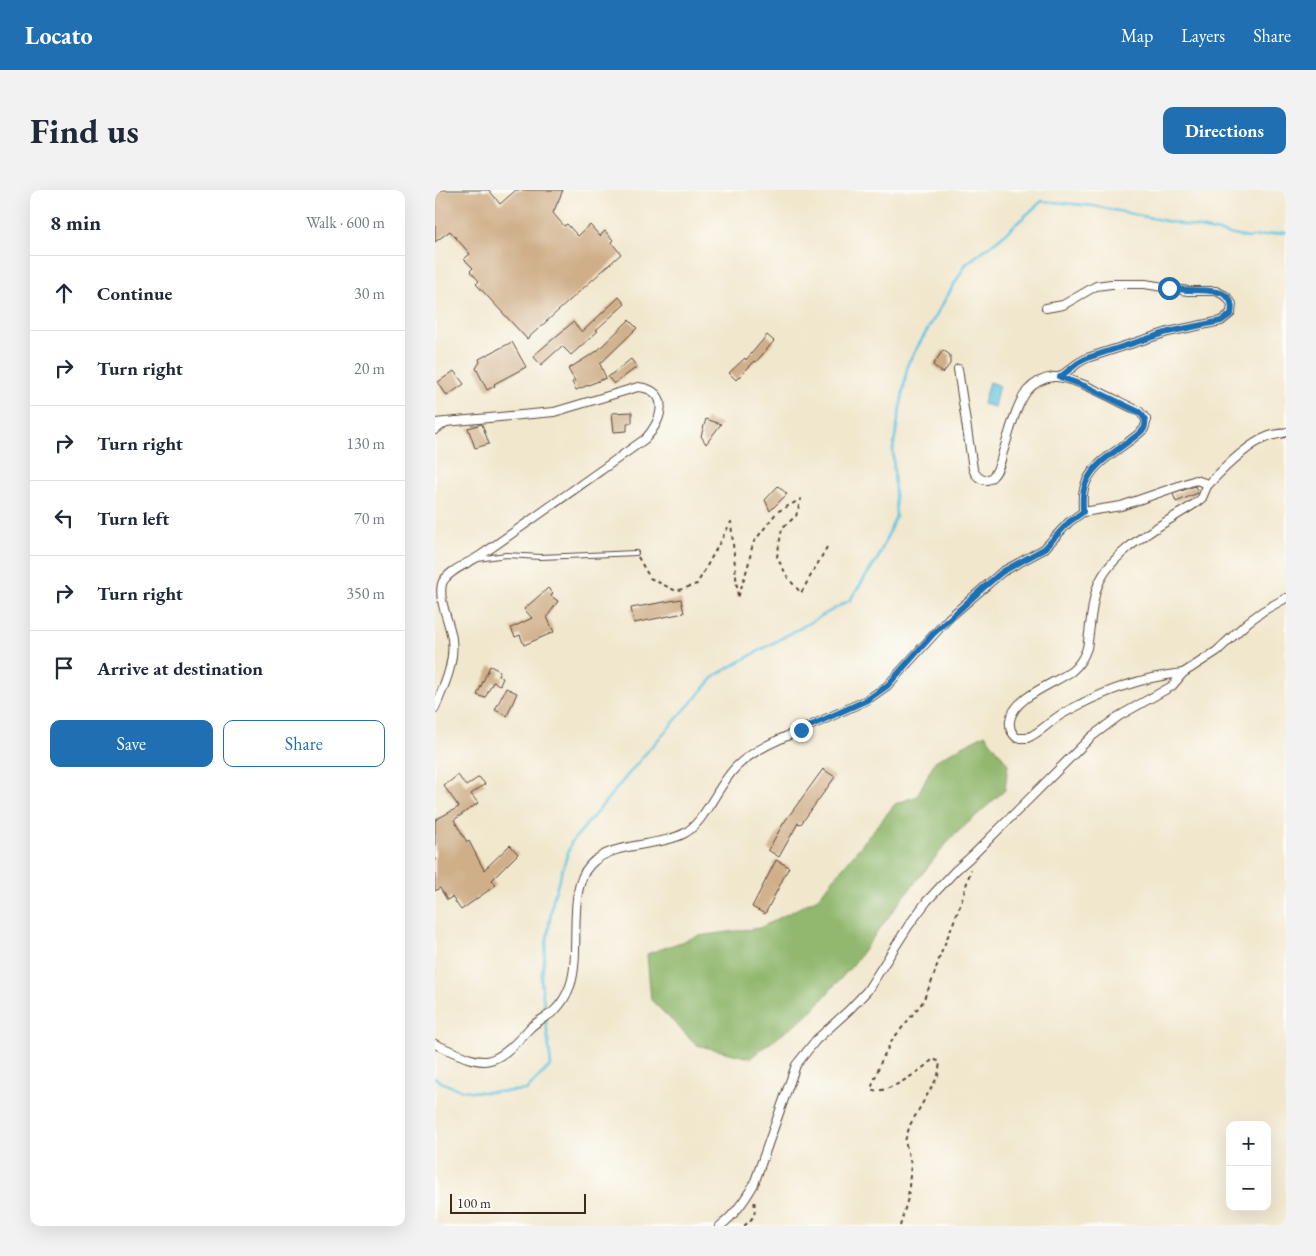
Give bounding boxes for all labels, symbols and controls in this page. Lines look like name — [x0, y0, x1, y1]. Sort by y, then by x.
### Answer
text: Locato — [25, 20, 93, 51]
text: Map — [1121, 24, 1153, 47]
text: Layers — [1181, 24, 1225, 47]
text: Share — [1253, 24, 1291, 47]
button: Directions — [1163, 107, 1286, 154]
text: Find us — [30, 108, 139, 153]
text: 8 min — [50, 209, 101, 236]
text: Walk · 600 m — [306, 212, 385, 233]
route start — [1158, 277, 1181, 300]
icon: ahead — [50, 279, 78, 307]
text: Continue — [97, 281, 172, 306]
text: 30 m — [354, 283, 385, 304]
icon: right — [50, 354, 78, 382]
text: Turn right — [97, 356, 183, 381]
text: 20 m — [354, 358, 385, 379]
icon: right — [50, 429, 78, 457]
text: Turn right — [97, 431, 183, 456]
text: 130 m — [346, 433, 385, 454]
icon: left — [50, 504, 78, 532]
text: Turn left — [97, 506, 169, 531]
text: 70 m — [354, 508, 385, 529]
icon: right — [50, 579, 78, 607]
text: Turn right — [97, 581, 183, 606]
text: 350 m — [346, 583, 385, 604]
icon: arrive — [50, 654, 78, 682]
text: Arrive at destination — [97, 656, 263, 681]
route end — [790, 719, 813, 742]
button: Save — [50, 720, 213, 767]
button: Share — [223, 720, 385, 767]
map controls — [1226, 1121, 1271, 1211]
button: + — [1226, 1121, 1271, 1166]
button: − — [1226, 1166, 1271, 1211]
scale bar — [450, 1191, 586, 1214]
text: 100 m — [457, 1194, 491, 1212]

